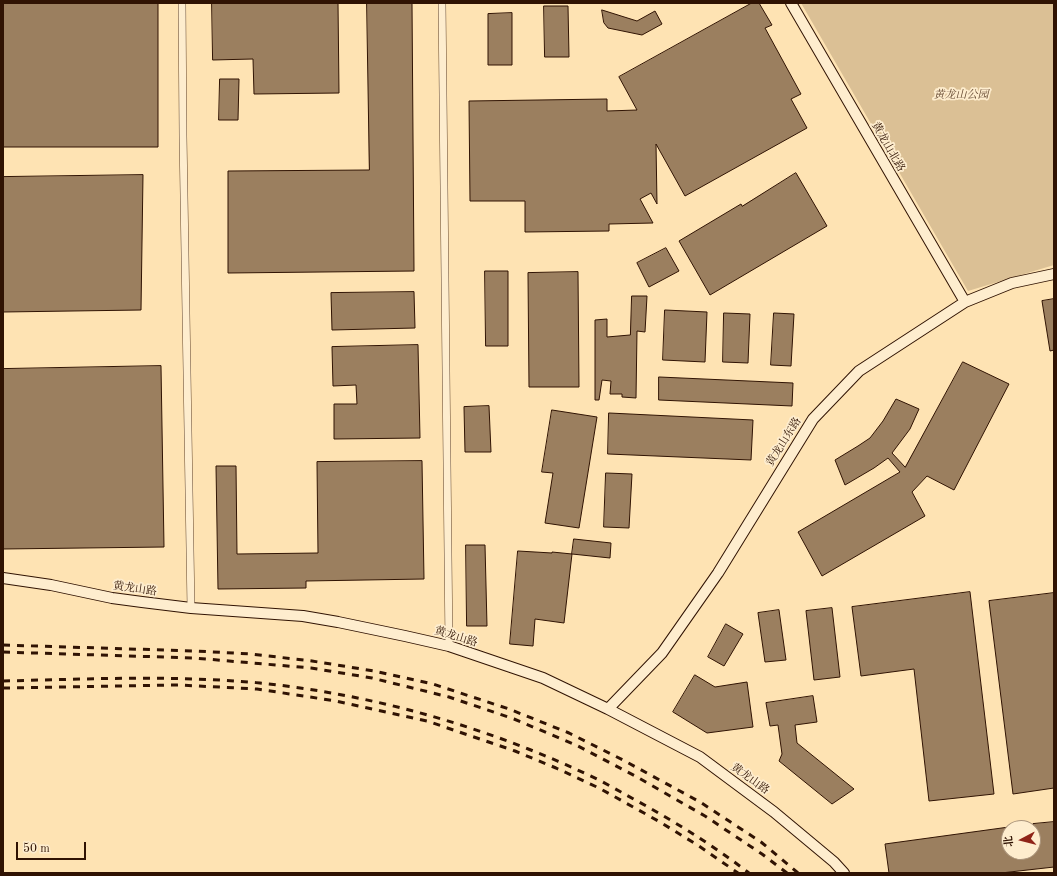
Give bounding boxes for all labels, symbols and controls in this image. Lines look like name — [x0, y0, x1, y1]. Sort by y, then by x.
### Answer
park label: 黄龙山公园 — [934, 88, 988, 102]
street label: 黄龙山北路 — [869, 120, 907, 174]
street label: 黄龙山东路 — [764, 415, 804, 469]
street label: 黄龙山路 — [112, 579, 158, 599]
street label: 黄龙山路 — [433, 624, 479, 650]
street label: 黄龙山路 — [728, 761, 772, 797]
north arrow — [1001, 820, 1041, 860]
scale bar — [18, 834, 88, 860]
text: 北 — [1003, 835, 1016, 848]
text: 50 m — [23, 843, 50, 855]

